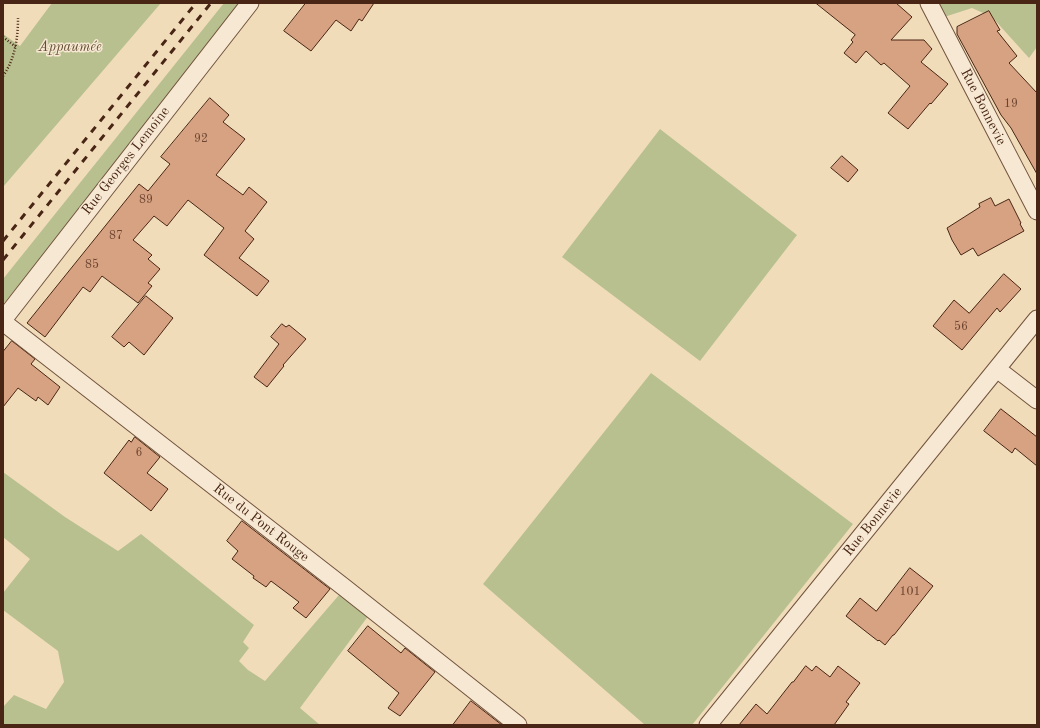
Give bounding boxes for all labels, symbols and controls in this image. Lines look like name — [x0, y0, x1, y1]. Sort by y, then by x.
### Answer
park label: Appaumée — [38, 39, 102, 55]
street label: Rue Bonnevie — [957, 66, 1009, 148]
house number: 19 — [1004, 97, 1018, 111]
street label: Rue Georges Lemoine — [79, 104, 173, 218]
house number: 92 — [194, 132, 208, 146]
house number: 89 — [139, 193, 153, 207]
house number: 87 — [109, 229, 123, 243]
house number: 85 — [85, 258, 99, 272]
house number: 56 — [954, 320, 968, 334]
house number: 6 — [136, 446, 142, 460]
street label: Rue du Pont Rouge — [210, 480, 312, 566]
street label: Rue Bonnevie — [840, 484, 906, 560]
house number: 101 — [900, 585, 920, 599]

